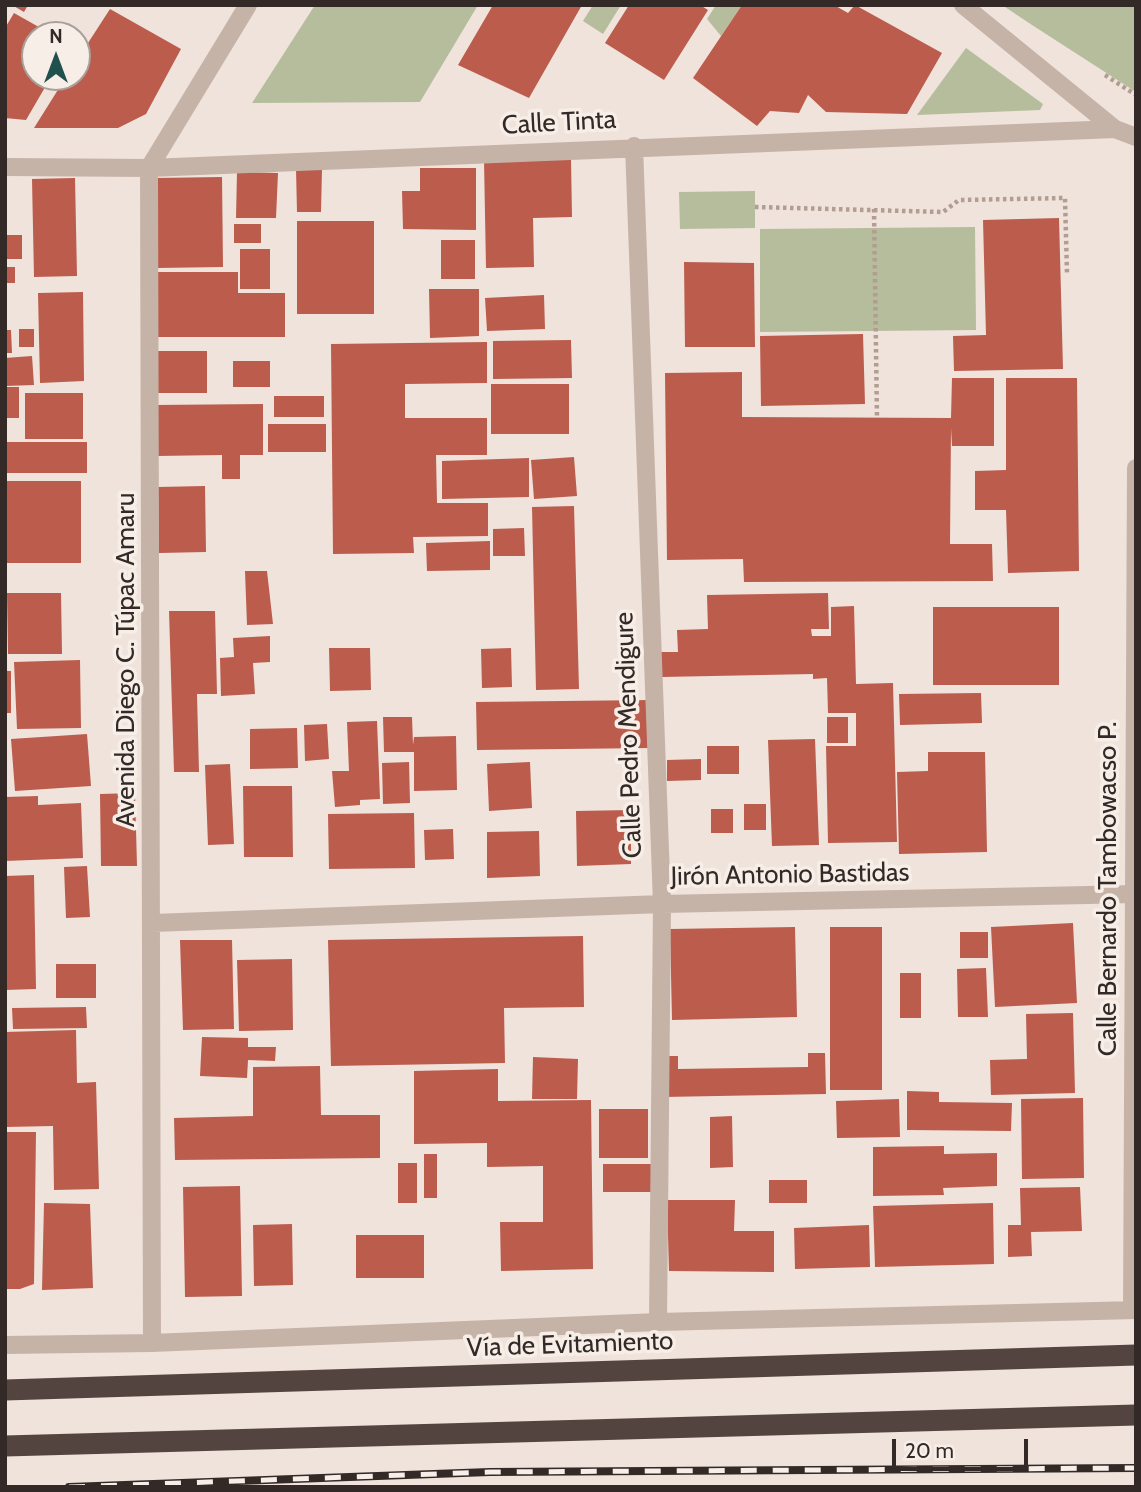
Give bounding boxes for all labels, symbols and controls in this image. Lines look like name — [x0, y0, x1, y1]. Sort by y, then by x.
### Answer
north arrow — [21, 21, 91, 91]
text: N — [49, 25, 63, 48]
street label: Calle Tinta — [501, 104, 617, 142]
street label: Avenida Diego C. Túpac Amaru — [110, 493, 142, 827]
street label: Calle Pedro Mendigure — [609, 611, 649, 859]
street label: Calle Bernardo Tambowacso P. — [1092, 722, 1124, 1056]
street label: Jirón Antonio Bastidas — [670, 857, 910, 893]
street label: Vía de Evitamiento — [466, 1326, 674, 1364]
scale bar — [896, 1426, 1032, 1470]
text: 20 m — [905, 1438, 954, 1463]

